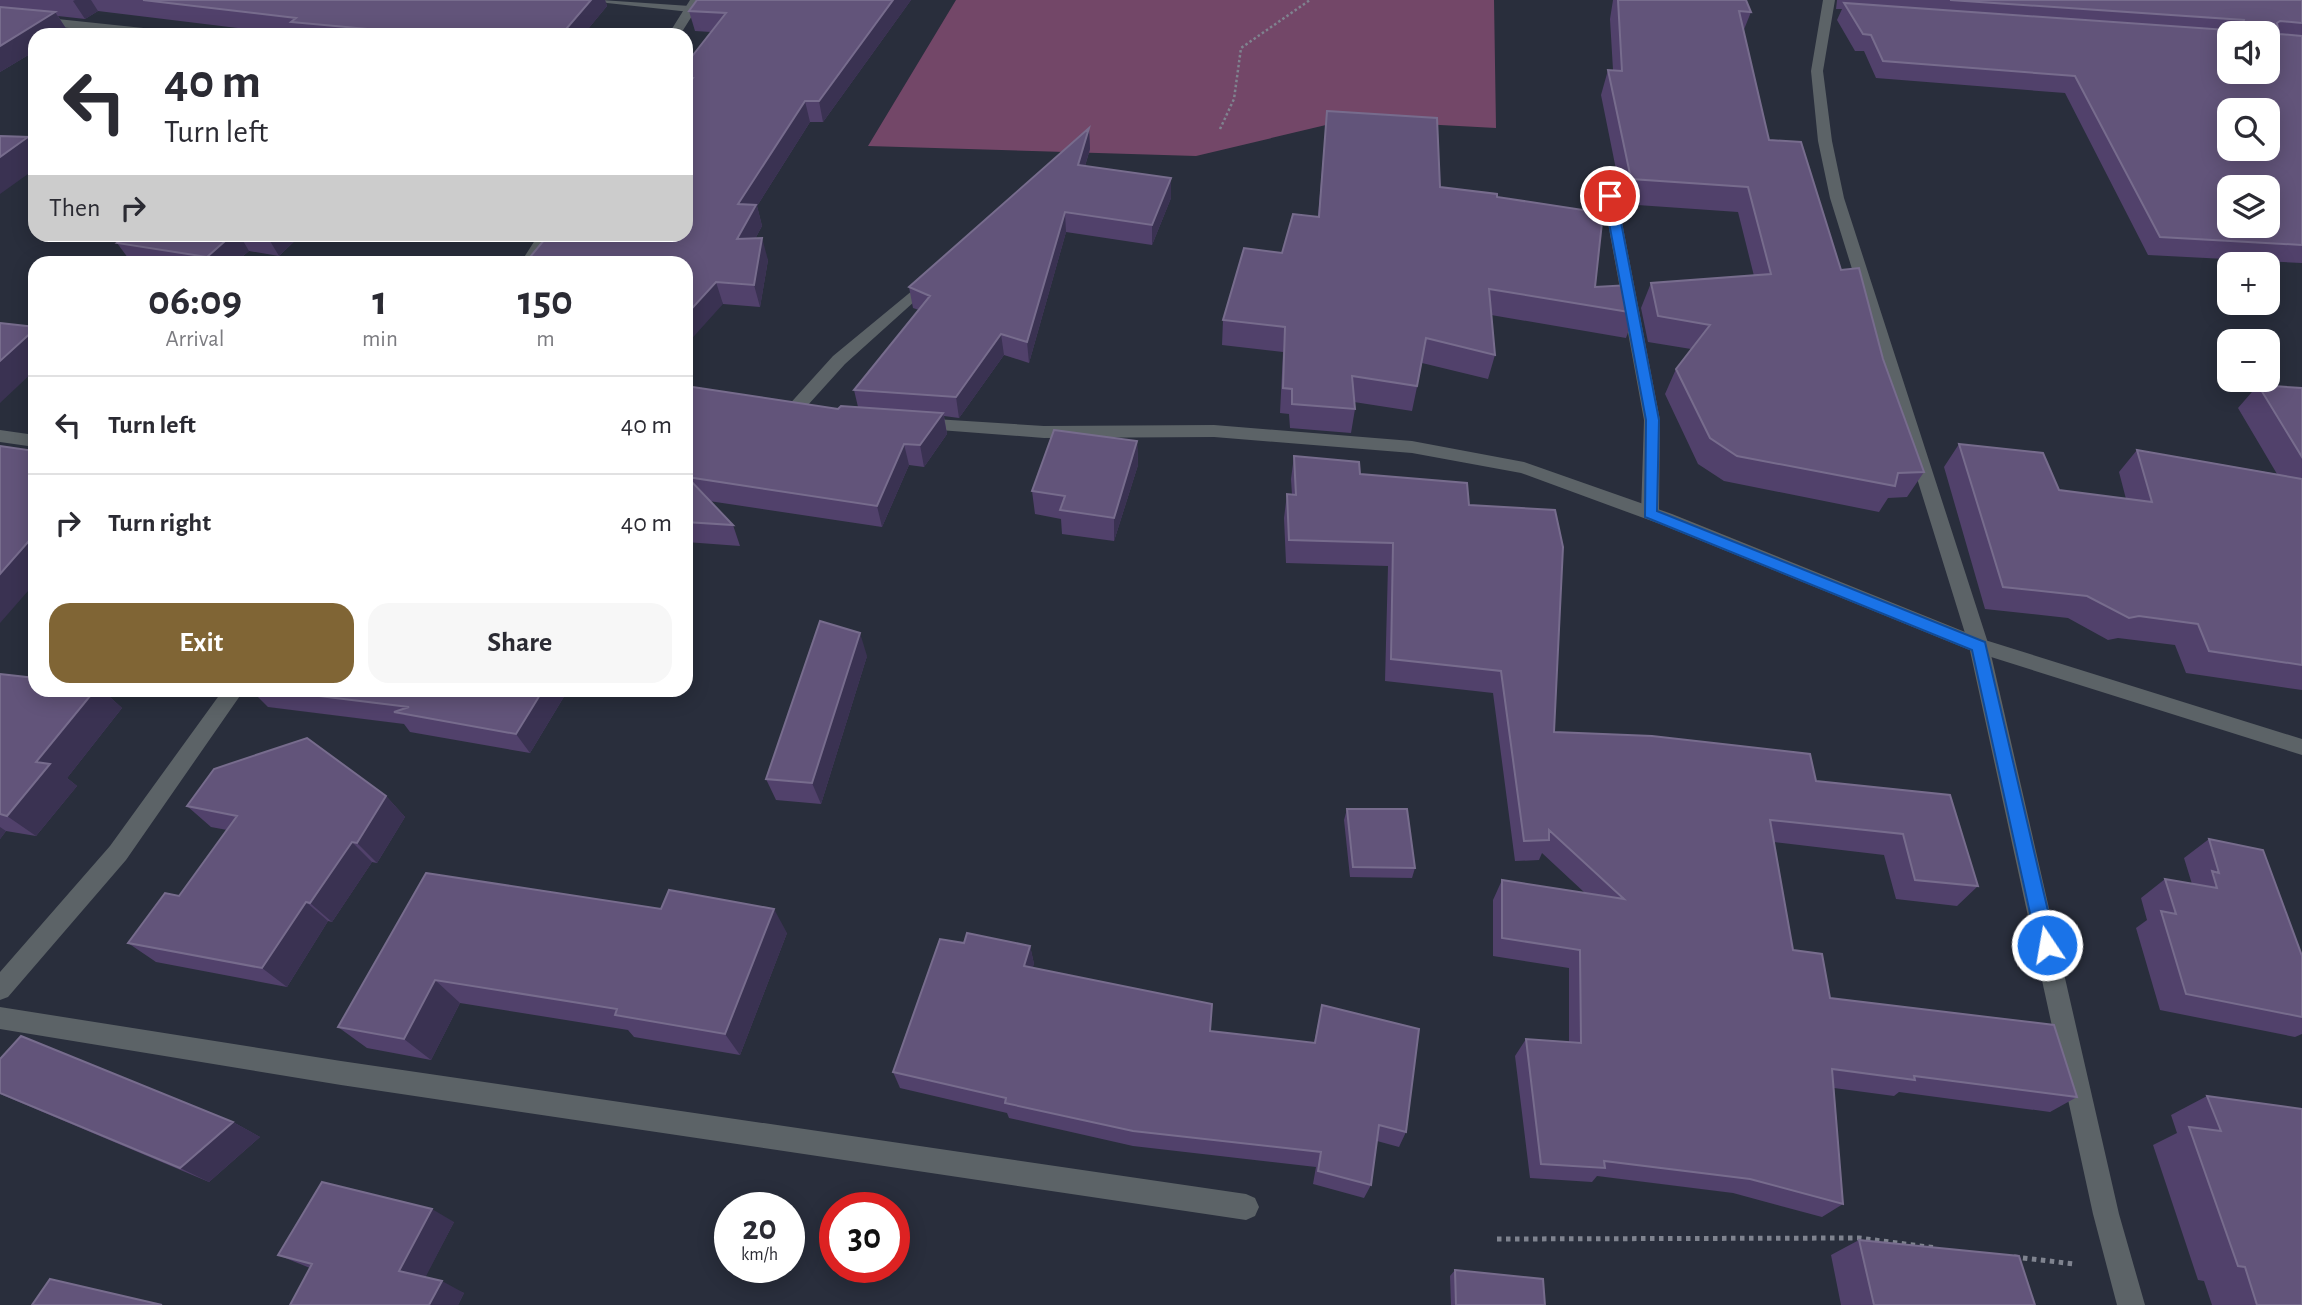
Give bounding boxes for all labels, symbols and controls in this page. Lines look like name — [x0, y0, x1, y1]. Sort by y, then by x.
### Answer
map controls — [2217, 21, 2280, 392]
button: sound — [2217, 21, 2280, 84]
icon: left — [49, 56, 140, 147]
text: 40 m — [164, 58, 261, 107]
button: search — [2217, 98, 2280, 161]
text: Turn left — [164, 116, 268, 148]
pin — [1580, 166, 1640, 226]
button: layers — [2217, 175, 2280, 238]
icon: arrive — [1591, 177, 1629, 215]
icon: right — [114, 189, 152, 227]
text: Then — [49, 195, 100, 221]
button: + — [2217, 252, 2280, 315]
text: 06:09 — [148, 280, 242, 322]
text: 1 — [372, 280, 387, 322]
text: 150 — [518, 280, 573, 322]
text: Arrival — [165, 328, 225, 351]
text: min — [362, 328, 398, 351]
text: m — [536, 328, 555, 351]
button: − — [2217, 329, 2280, 392]
icon: left — [49, 406, 87, 444]
text: Turn left — [108, 412, 196, 438]
text: 40 m — [621, 412, 672, 438]
icon: right — [49, 504, 87, 542]
text: Turn right — [108, 510, 211, 536]
text: 40 m — [621, 510, 672, 536]
button: Exit — [49, 603, 354, 683]
button: Share — [368, 603, 672, 683]
position arrow — [2010, 908, 2084, 982]
speed limit sign: 30 — [819, 1192, 910, 1283]
text: 20 — [742, 1211, 777, 1246]
text: km/h — [741, 1246, 778, 1264]

